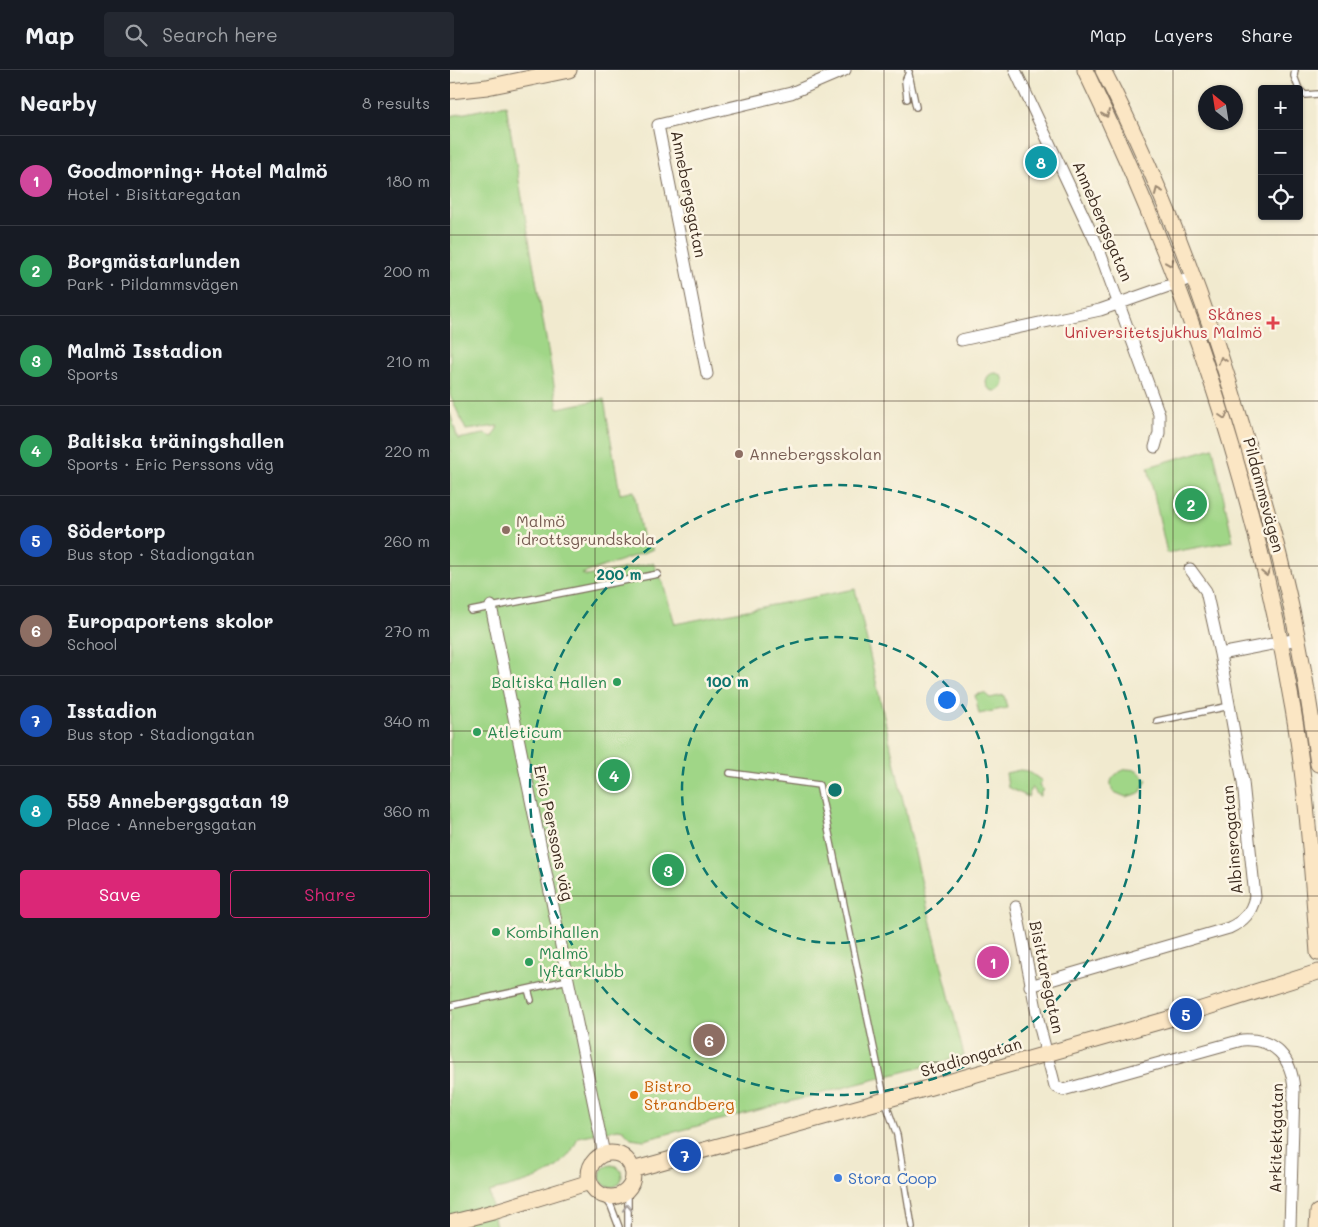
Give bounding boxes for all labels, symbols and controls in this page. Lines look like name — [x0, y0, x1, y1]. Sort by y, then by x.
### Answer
search box — [104, 12, 454, 57]
text: Map — [25, 19, 74, 50]
icon: search — [122, 21, 150, 49]
text: Search here — [162, 22, 278, 47]
text: Map — [1090, 23, 1126, 47]
text: Layers — [1154, 23, 1213, 47]
text: Share — [1241, 23, 1293, 47]
north arrow — [1198, 85, 1243, 130]
map controls — [1258, 85, 1303, 220]
button: + — [1258, 85, 1303, 130]
text: Nearby — [20, 89, 97, 116]
text: 8 results — [362, 92, 430, 113]
one-way arrow — [1099, 109, 1110, 118]
street label: Annebergsgatan — [667, 129, 712, 259]
button: − — [1258, 130, 1303, 175]
pin: 8 — [1025, 143, 1057, 181]
street label: Annebergsgatan — [1069, 157, 1138, 284]
text: Goodmorning+ Hotel Malmö — [67, 158, 328, 183]
text: 1 — [32, 170, 40, 191]
text: 180 m — [385, 170, 430, 191]
button: locate — [1258, 175, 1303, 220]
text: Hotel · Bisittaregatan — [67, 183, 241, 204]
one-way arrow — [1154, 187, 1165, 196]
text: Borgmästarlunden — [67, 248, 240, 273]
one-way arrow — [1164, 258, 1174, 267]
text: 2 — [32, 260, 40, 281]
text: 200 m — [383, 260, 430, 281]
text: Park · Pildammsvägen — [67, 273, 238, 294]
place label: Skånes Universitetsjukhus Malmö — [1064, 303, 1262, 342]
marker: Skånes Universitetsjukhus Malmö — [1266, 316, 1280, 330]
text: Malmö Isstadion — [67, 338, 222, 363]
text: 3 — [31, 350, 41, 371]
text: 210 m — [386, 350, 430, 371]
one-way arrow — [1217, 356, 1227, 364]
text: Sports — [67, 363, 118, 384]
one-way arrow — [1218, 412, 1228, 420]
text: Baltiska träningshallen — [67, 428, 284, 453]
street label: Pildammsvägen — [1239, 435, 1290, 555]
text: 4 — [31, 440, 41, 461]
text: 220 m — [384, 440, 430, 461]
place label: Annebergsskolan — [749, 443, 882, 464]
marker: Annebergsskolan — [733, 448, 745, 460]
text: Sports · Eric Perssons väg — [67, 453, 274, 474]
pin: 2 — [1175, 485, 1207, 523]
place label: Malmö idrottsgrundskola — [516, 510, 655, 549]
text: Södertorp — [67, 518, 166, 543]
marker: Malmö idrottsgrundskola — [500, 524, 512, 536]
text: 5 — [31, 530, 41, 551]
text: 260 m — [384, 530, 430, 551]
text: Bus stop · Stadiongatan — [67, 543, 255, 564]
text: 200 m — [597, 564, 642, 584]
one-way arrow — [1260, 569, 1271, 578]
text: Europaportens skolor — [67, 608, 274, 633]
text: 6 — [31, 620, 41, 641]
text: 270 m — [384, 620, 430, 641]
text: School — [67, 633, 117, 654]
place label: Baltiska Hallen — [492, 671, 607, 692]
text: 100 m — [705, 671, 749, 691]
marker: Baltiska Hallen — [611, 676, 623, 688]
your location — [934, 687, 960, 713]
text: Isstadion — [67, 698, 157, 723]
text: 7 — [32, 710, 40, 731]
text: 340 m — [383, 710, 430, 731]
place label: Atleticum — [487, 721, 562, 742]
text: Bus stop · Stadiongatan — [67, 723, 255, 744]
marker: Atleticum — [471, 726, 483, 738]
pin: 4 — [598, 756, 630, 794]
street label: Eric Perssons väg — [530, 763, 579, 903]
centre of rings — [826, 781, 844, 799]
street label: Albinsrogatan — [1216, 785, 1247, 895]
text: 559 Annebergsgatan 19 — [67, 788, 289, 813]
text: 8 — [31, 800, 41, 821]
text: 360 m — [383, 800, 430, 821]
text: Place · Annebergsgatan — [67, 813, 256, 834]
pin: 3 — [652, 851, 684, 889]
button: Save — [20, 870, 220, 918]
button: Share — [230, 870, 430, 918]
street label: Bisittaregatan — [1025, 919, 1070, 1035]
place label: Kombihallen — [506, 921, 599, 942]
marker: Kombihallen — [490, 926, 502, 938]
place label: Malmö lyftarklubb — [539, 942, 624, 981]
pin: 1 — [977, 943, 1009, 981]
marker: Malmö lyftarklubb — [523, 956, 535, 968]
pin: 5 — [1170, 995, 1202, 1033]
pin: 6 — [693, 1021, 725, 1059]
street label: Stadiongatan — [918, 1032, 1024, 1081]
place label: Bistro Strandberg — [644, 1075, 734, 1114]
street label: Arkitektgatan — [1264, 1083, 1287, 1193]
marker: Bistro Strandberg — [628, 1089, 640, 1101]
pin: 7 — [669, 1136, 701, 1174]
place label: Stora Coop — [848, 1167, 937, 1188]
marker: Stora Coop — [832, 1172, 844, 1184]
one-way arrow — [621, 1204, 632, 1212]

